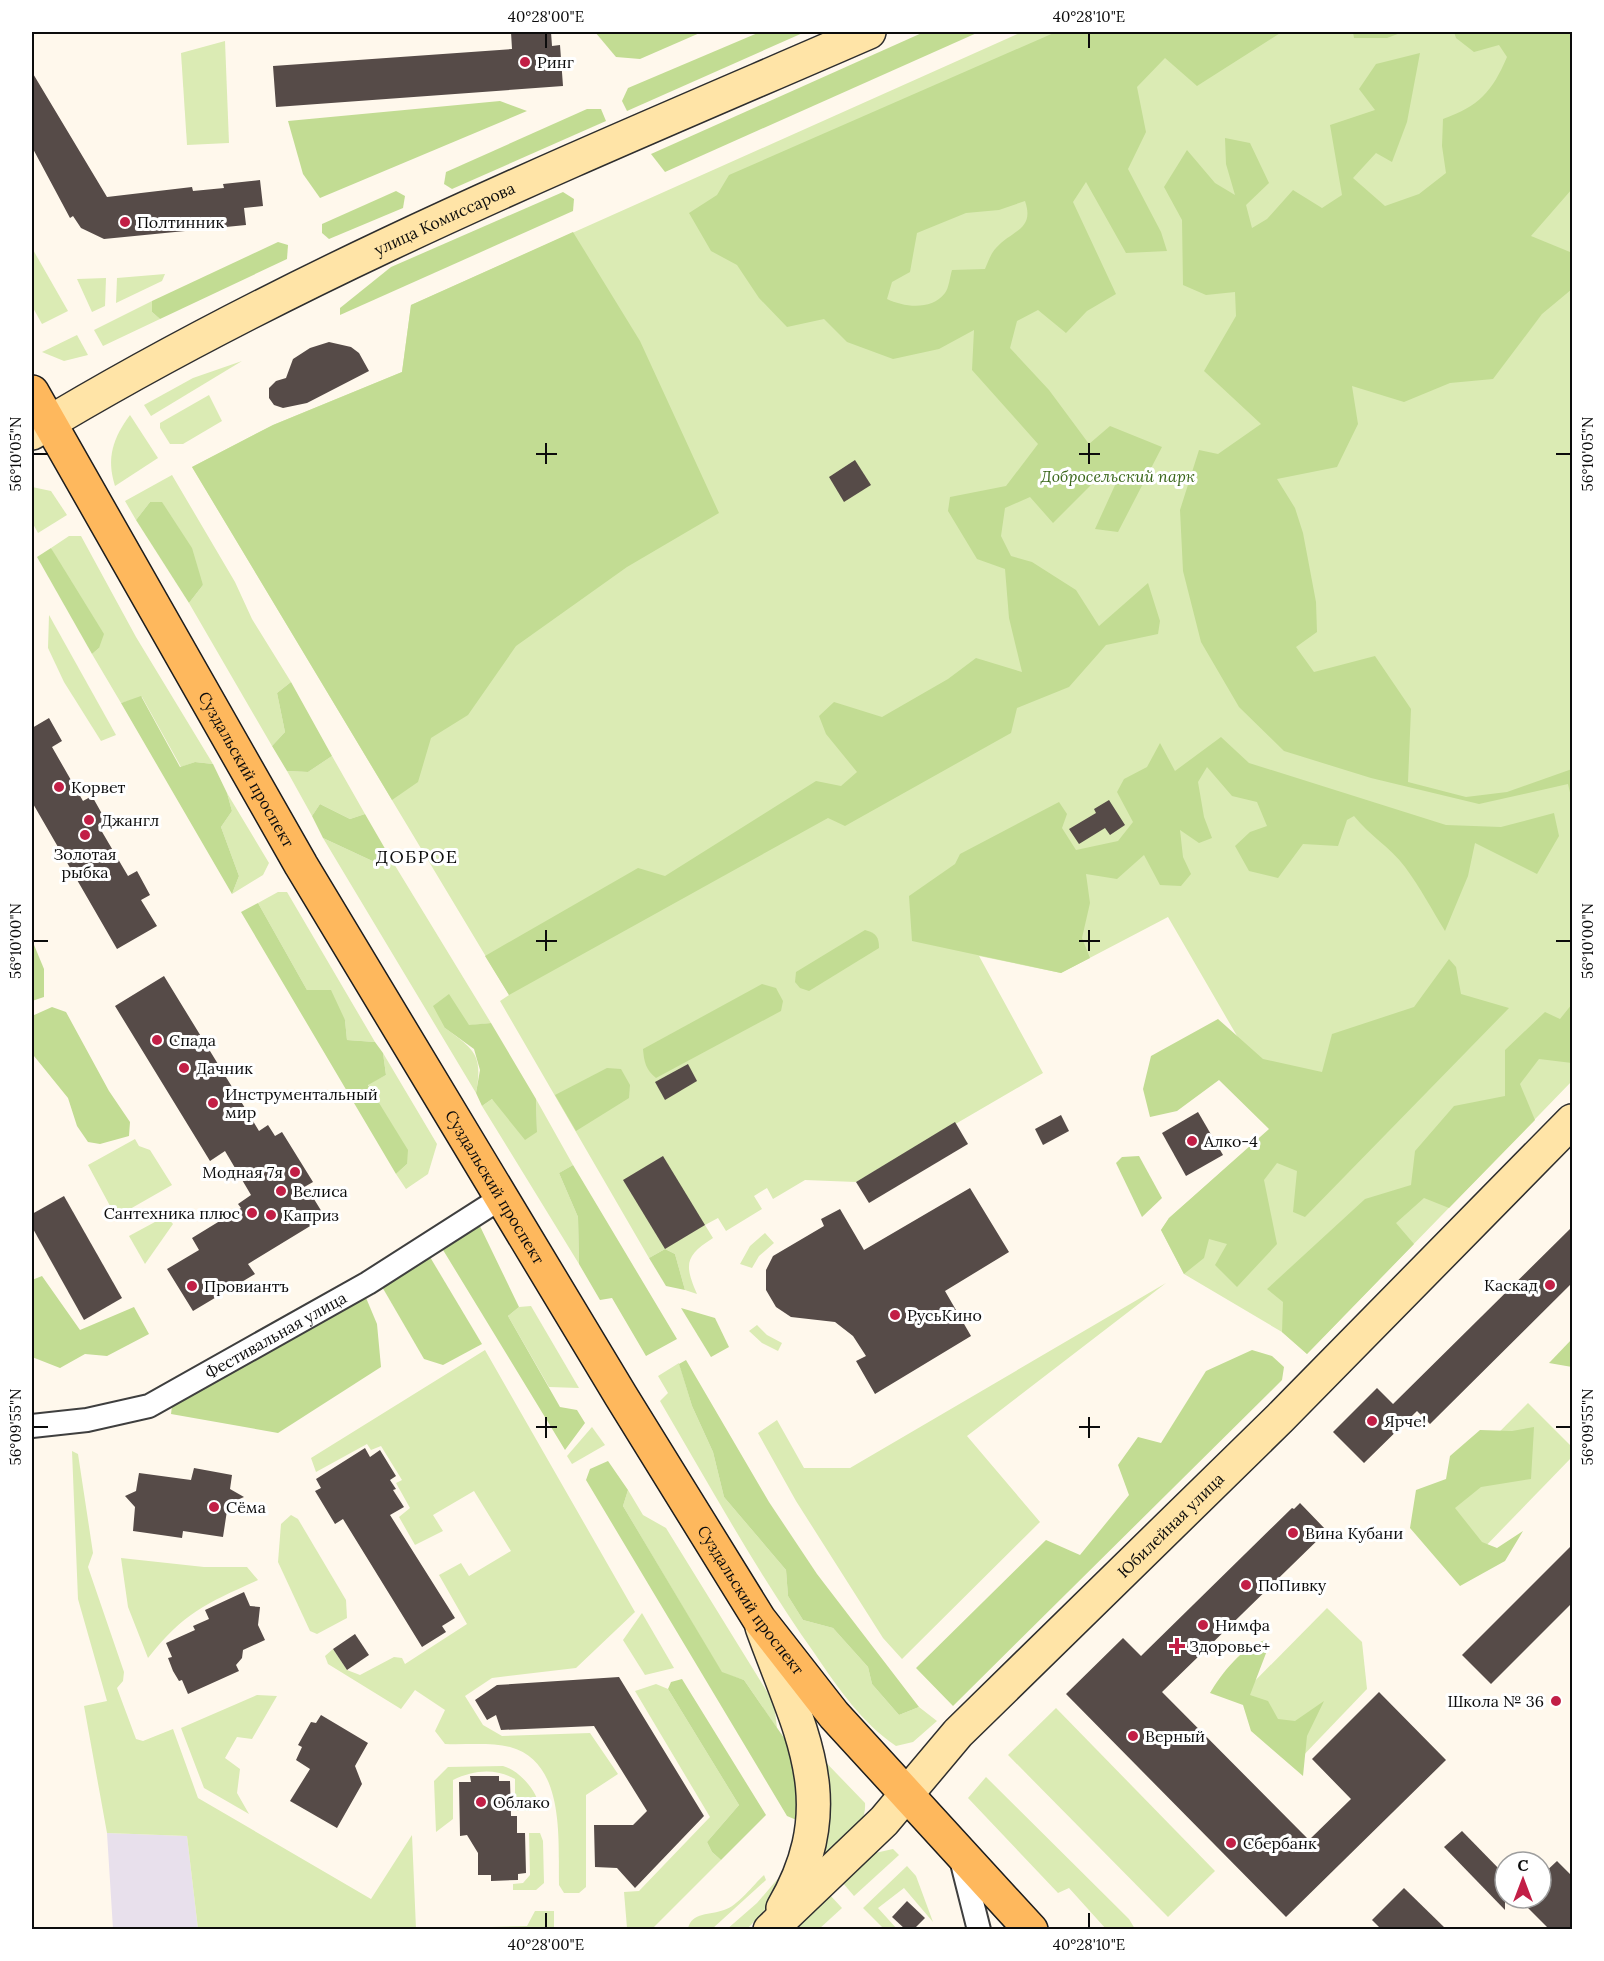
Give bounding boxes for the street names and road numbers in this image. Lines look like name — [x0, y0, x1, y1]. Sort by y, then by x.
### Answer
street label: улица Комиссарова — [371, 178, 518, 260]
street label: Суздальский проспект — [194, 688, 299, 851]
street label: Суздальский проспект — [441, 1106, 549, 1268]
street label: Фестивальная улица — [201, 1287, 350, 1383]
street label: Юбилейная улица — [1113, 1469, 1228, 1582]
street label: Суздальский проспект — [693, 1522, 809, 1679]

